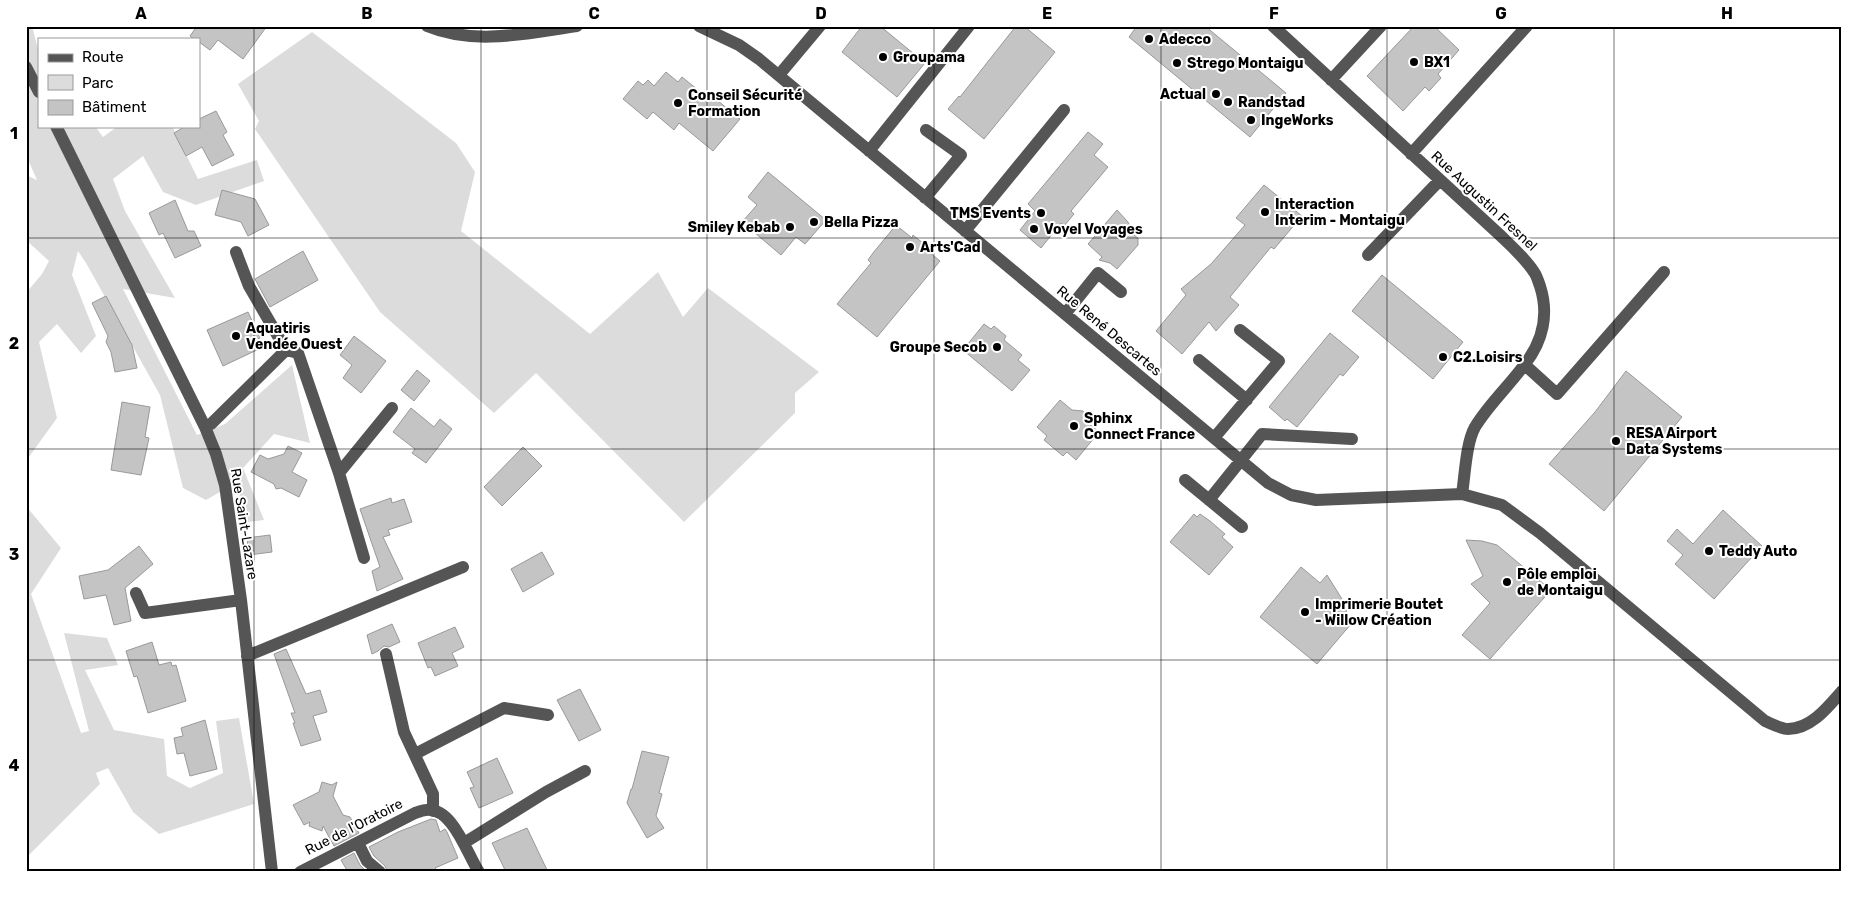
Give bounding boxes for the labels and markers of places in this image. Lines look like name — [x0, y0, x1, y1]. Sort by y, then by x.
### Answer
place label: Adecco — [1159, 31, 1211, 48]
marker: Adecco — [1143, 33, 1155, 45]
place label: Groupama — [893, 49, 965, 66]
marker: Groupama — [877, 51, 889, 63]
place label: BX1 — [1424, 54, 1450, 71]
place label: Strego Montaigu — [1187, 55, 1304, 72]
marker: BX1 — [1408, 56, 1420, 68]
marker: Strego Montaigu — [1171, 57, 1183, 69]
place label: Actual — [1160, 86, 1206, 103]
place label: Conseil Sécurité Formation — [688, 87, 802, 120]
marker: Actual — [1210, 88, 1222, 100]
place label: Randstad — [1238, 94, 1305, 111]
marker: Randstad — [1222, 96, 1234, 108]
marker: Conseil Sécurité Formation — [672, 97, 684, 109]
place label: IngeWorks — [1261, 112, 1334, 129]
marker: IngeWorks — [1245, 114, 1257, 126]
place label: Interaction Interim - Montaigu — [1275, 196, 1405, 229]
place label: TMS Events — [950, 205, 1031, 222]
marker: Interaction Interim - Montaigu — [1259, 206, 1271, 218]
marker: TMS Events — [1035, 207, 1047, 219]
place label: Bella Pizza — [824, 214, 899, 231]
marker: Bella Pizza — [808, 216, 820, 228]
place label: Smiley Kebab — [688, 219, 780, 236]
marker: Smiley Kebab — [784, 221, 796, 233]
place label: Voyel Voyages — [1044, 221, 1143, 238]
marker: Voyel Voyages — [1028, 223, 1040, 235]
place label: Arts'Cad — [920, 239, 981, 256]
marker: Arts'Cad — [904, 241, 916, 253]
place label: Aquatiris Vendée Ouest — [246, 320, 343, 353]
marker: Aquatiris Vendée Ouest — [230, 330, 242, 342]
place label: Groupe Secob — [890, 339, 987, 356]
marker: Groupe Secob — [991, 341, 1003, 353]
place label: C2.Loisirs — [1453, 349, 1523, 366]
marker: C2.Loisirs — [1437, 351, 1449, 363]
place label: Sphinx Connect France — [1084, 410, 1195, 443]
marker: Sphinx Connect France — [1068, 420, 1080, 432]
place label: RESA Airport Data Systems — [1626, 425, 1723, 458]
marker: RESA Airport Data Systems — [1610, 435, 1622, 447]
place label: Teddy Auto — [1719, 543, 1797, 560]
marker: Teddy Auto — [1703, 545, 1715, 557]
place label: Pôle emploi de Montaigu — [1517, 566, 1603, 599]
marker: Pôle emploi de Montaigu — [1501, 576, 1513, 588]
place label: Imprimerie Boutet - Willow Création — [1315, 596, 1444, 629]
marker: Imprimerie Boutet - Willow Création — [1299, 606, 1311, 618]

